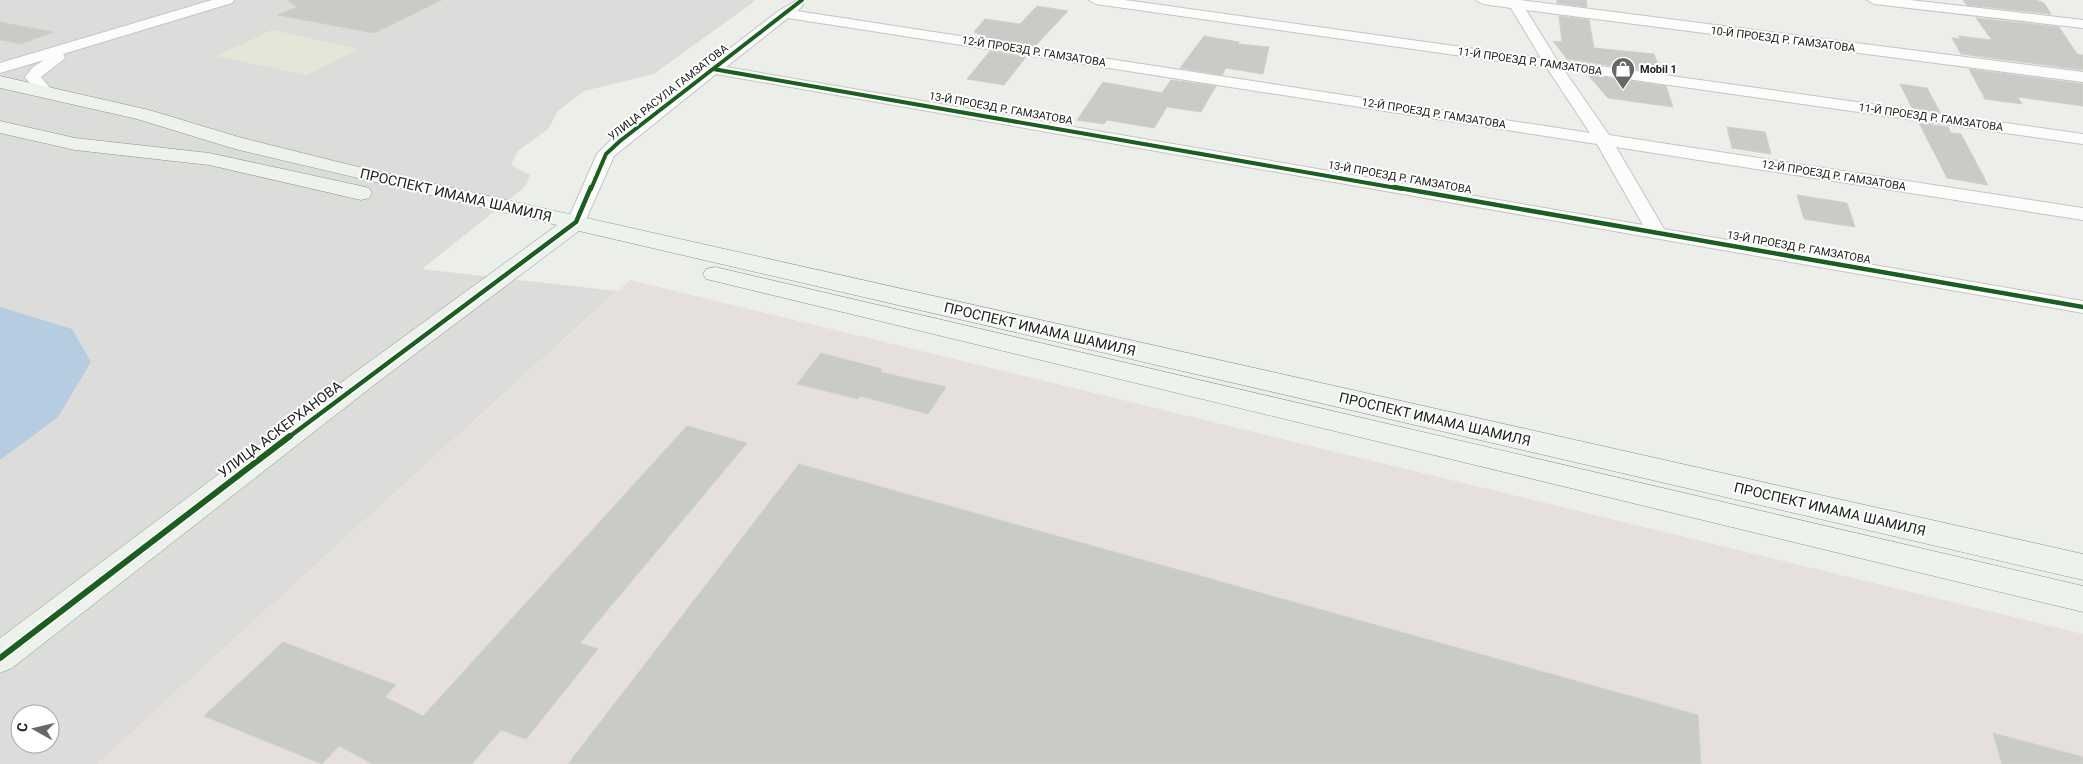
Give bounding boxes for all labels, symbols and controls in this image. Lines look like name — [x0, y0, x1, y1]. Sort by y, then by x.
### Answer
street label: 10-Й ПРОЕЗД Р. ГАМЗАТОВА — [1710, 24, 1857, 55]
street label: 12-Й ПРОЕЗД Р. ГАМЗАТОВА — [961, 34, 1108, 69]
street label: УЛИЦА РАСУЛА ГАМЗАТОВА — [606, 41, 731, 143]
street label: 11-Й ПРОЕЗД Р. ГАМЗАТОВА — [1457, 45, 1604, 78]
shop icon: Mobil 1 — [1610, 56, 1636, 90]
place label: Mobil 1 — [1640, 63, 1677, 76]
street label: 13-Й ПРОЕЗД Р. ГАМЗАТОВА — [928, 89, 1075, 128]
street label: 12-Й ПРОЕЗД Р. ГАМЗАТОВА — [1361, 96, 1508, 131]
street label: 11-Й ПРОЕЗД Р. ГАМЗАТОВА — [1858, 101, 2005, 134]
street label: 13-Й ПРОЕЗД Р. ГАМЗАТОВА — [1327, 158, 1474, 197]
street label: 12-Й ПРОЕЗД Р. ГАМЗАТОВА — [1761, 158, 1908, 193]
street label: ПРОСПЕКТ ИМАМА ШАМИЛЯ — [359, 165, 553, 225]
street label: 13-Й ПРОЕЗД Р. ГАМЗАТОВА — [1726, 228, 1873, 267]
street label: ПРОСПЕКТ ИМАМА ШАМИЛЯ — [943, 299, 1137, 359]
street label: УЛИЦА АСКЕРХАНОВА — [215, 377, 345, 481]
street label: ПРОСПЕКТ ИМАМА ШАМИЛЯ — [1338, 389, 1532, 449]
street label: ПРОСПЕКТ ИМАМА ШАМИЛЯ — [1733, 479, 1927, 539]
north arrow — [10, 704, 60, 754]
text: С — [14, 722, 31, 733]

